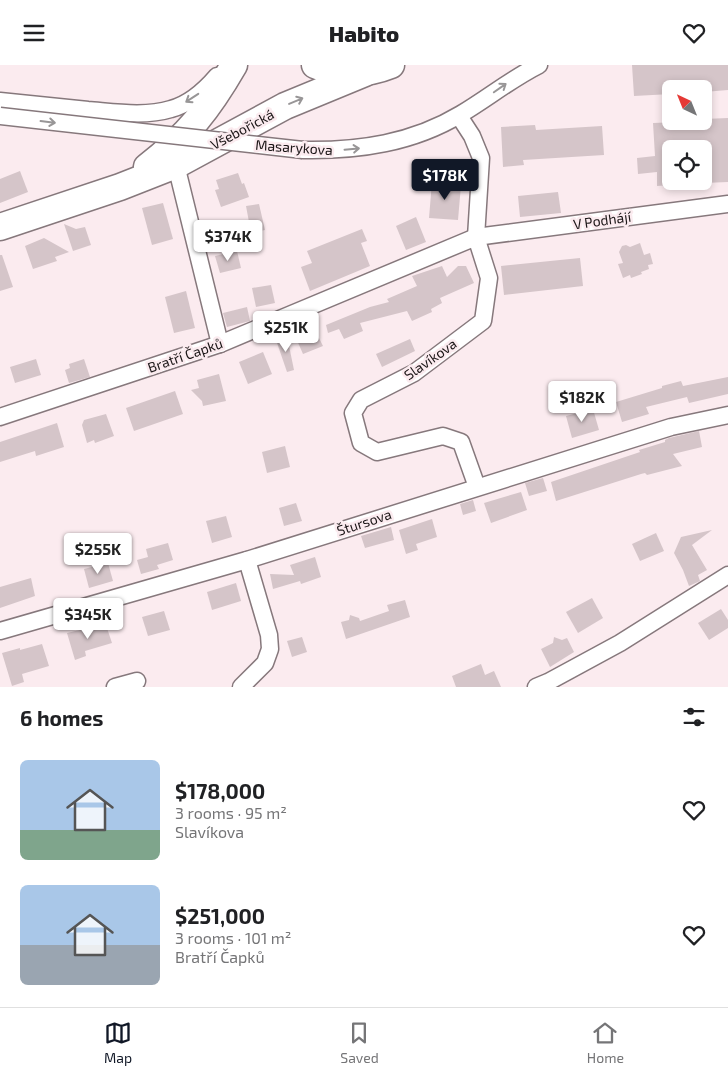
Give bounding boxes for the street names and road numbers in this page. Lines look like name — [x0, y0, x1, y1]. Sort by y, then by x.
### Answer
street label: Všebořická — [207, 105, 277, 153]
street label: Masarykova — [255, 136, 333, 158]
street label: V Podhájí — [572, 207, 633, 232]
street label: Bratří Čapků — [145, 334, 225, 376]
street label: Slavíkova — [400, 335, 460, 383]
street label: Štursova — [334, 505, 394, 539]

